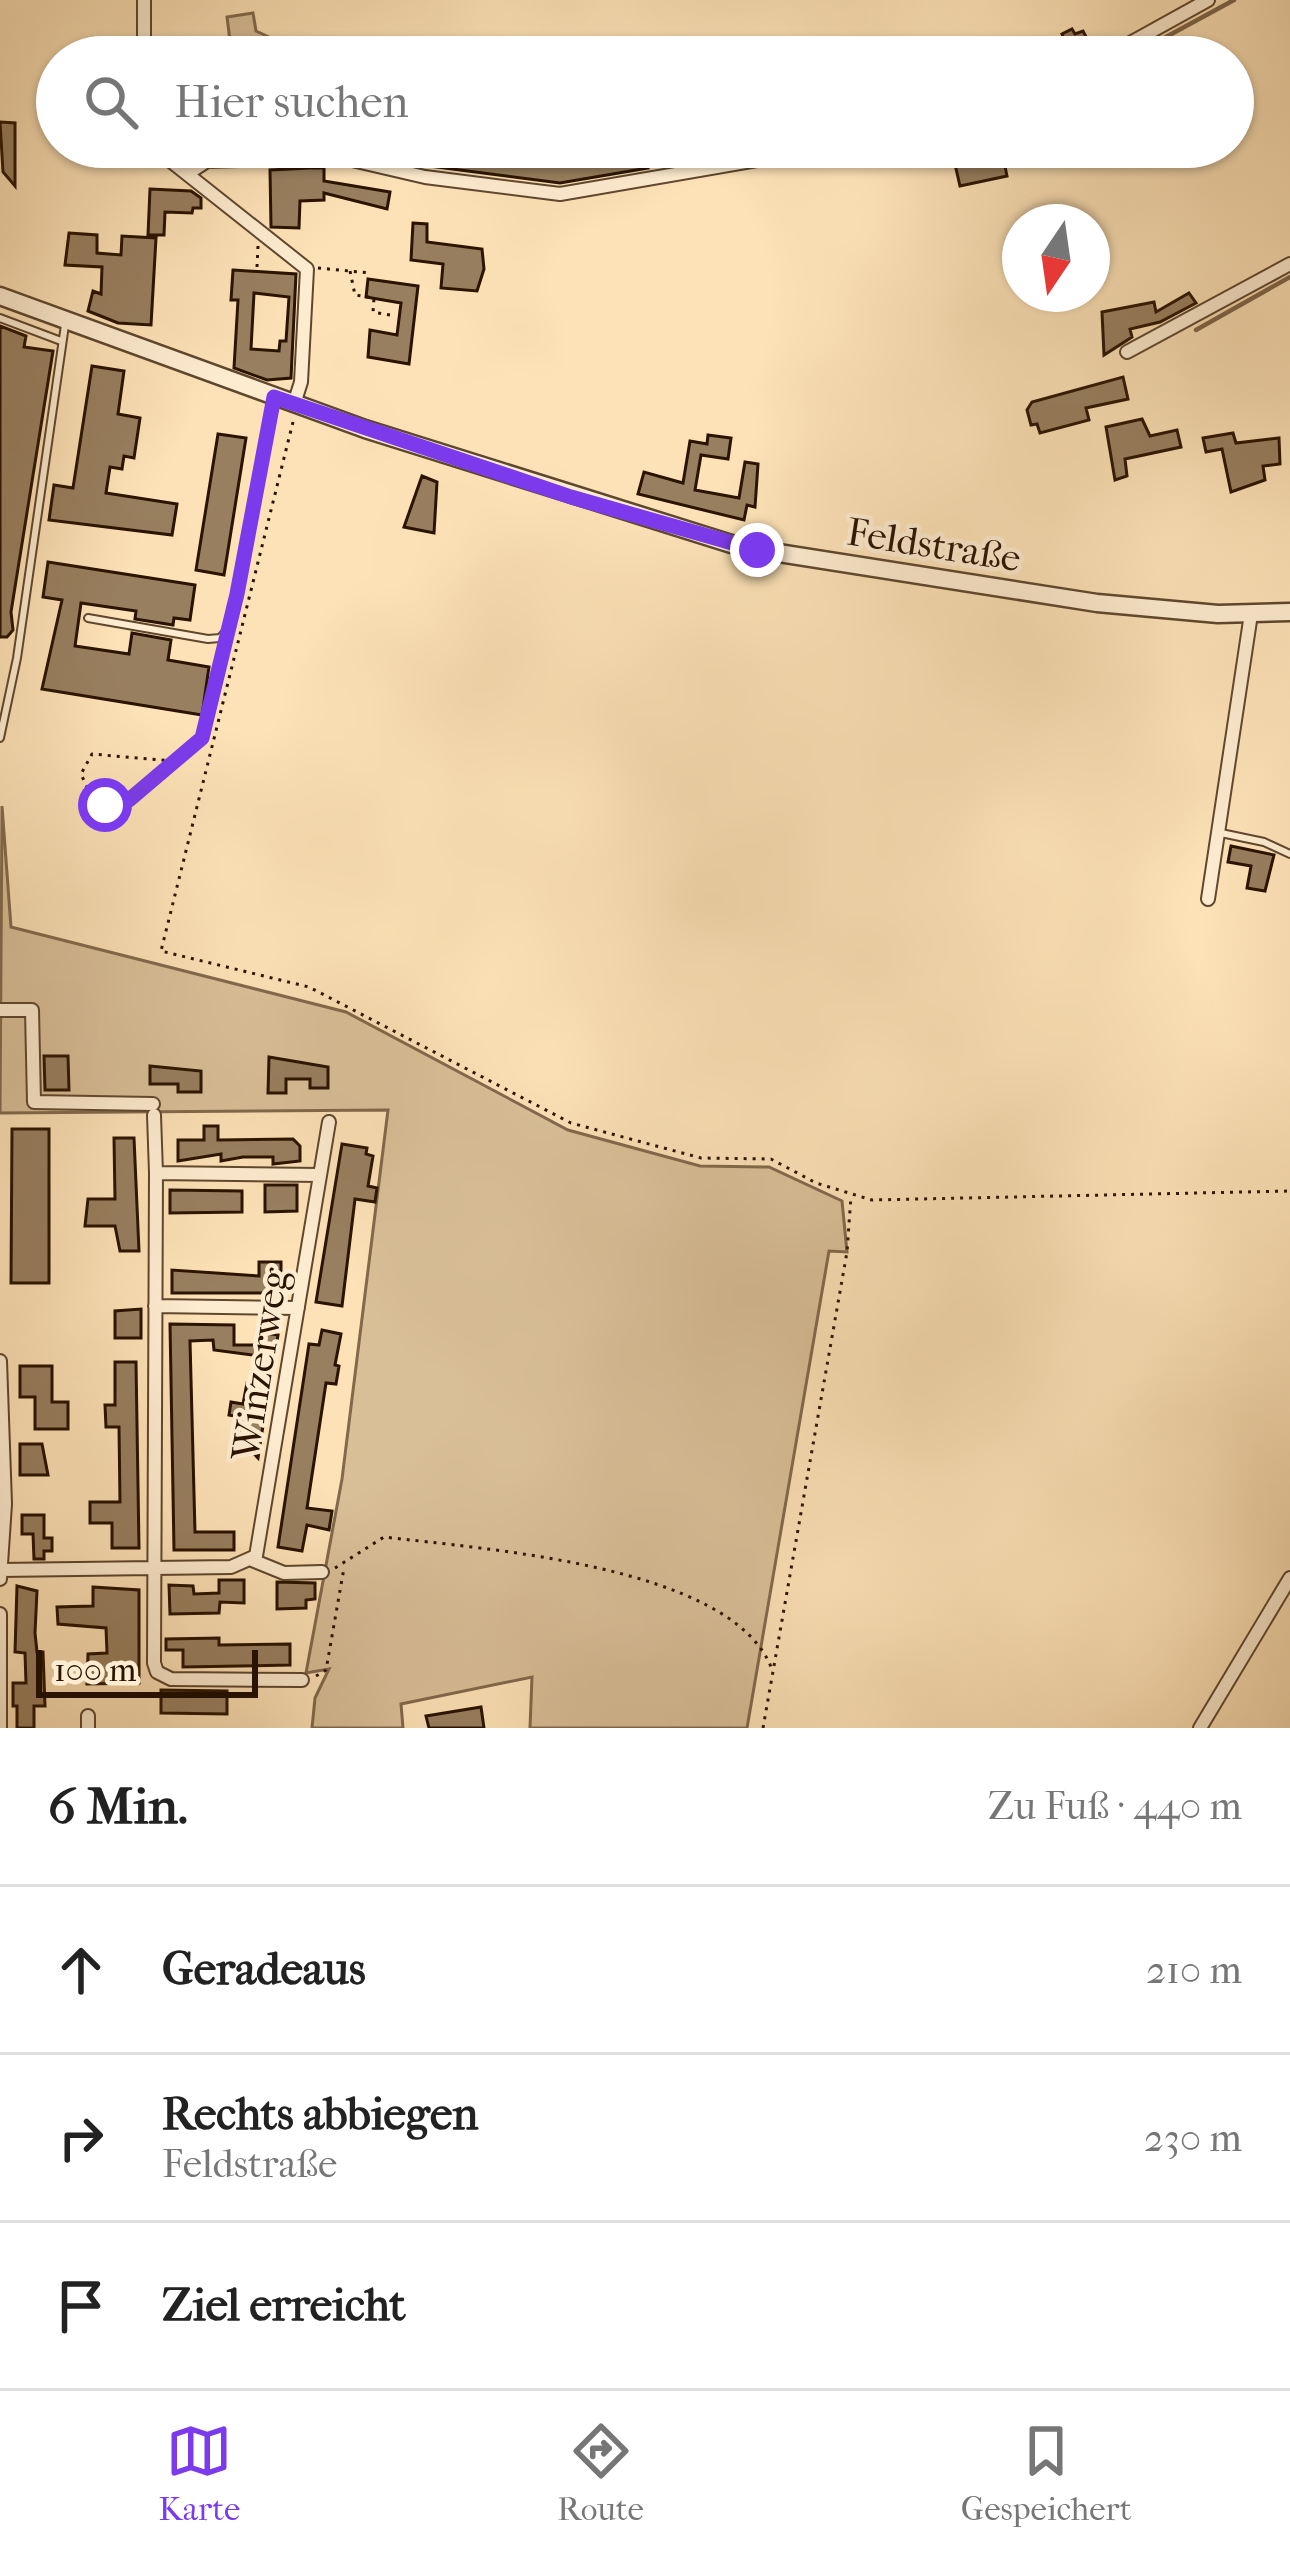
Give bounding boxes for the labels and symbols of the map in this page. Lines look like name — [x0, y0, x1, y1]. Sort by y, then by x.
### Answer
north arrow — [1002, 204, 1110, 312]
street label: Feldstraße — [844, 509, 1024, 581]
route end — [730, 523, 784, 577]
route start — [78, 778, 132, 832]
street label: Winzerweg — [222, 1264, 298, 1465]
scale bar — [36, 1644, 258, 1697]

